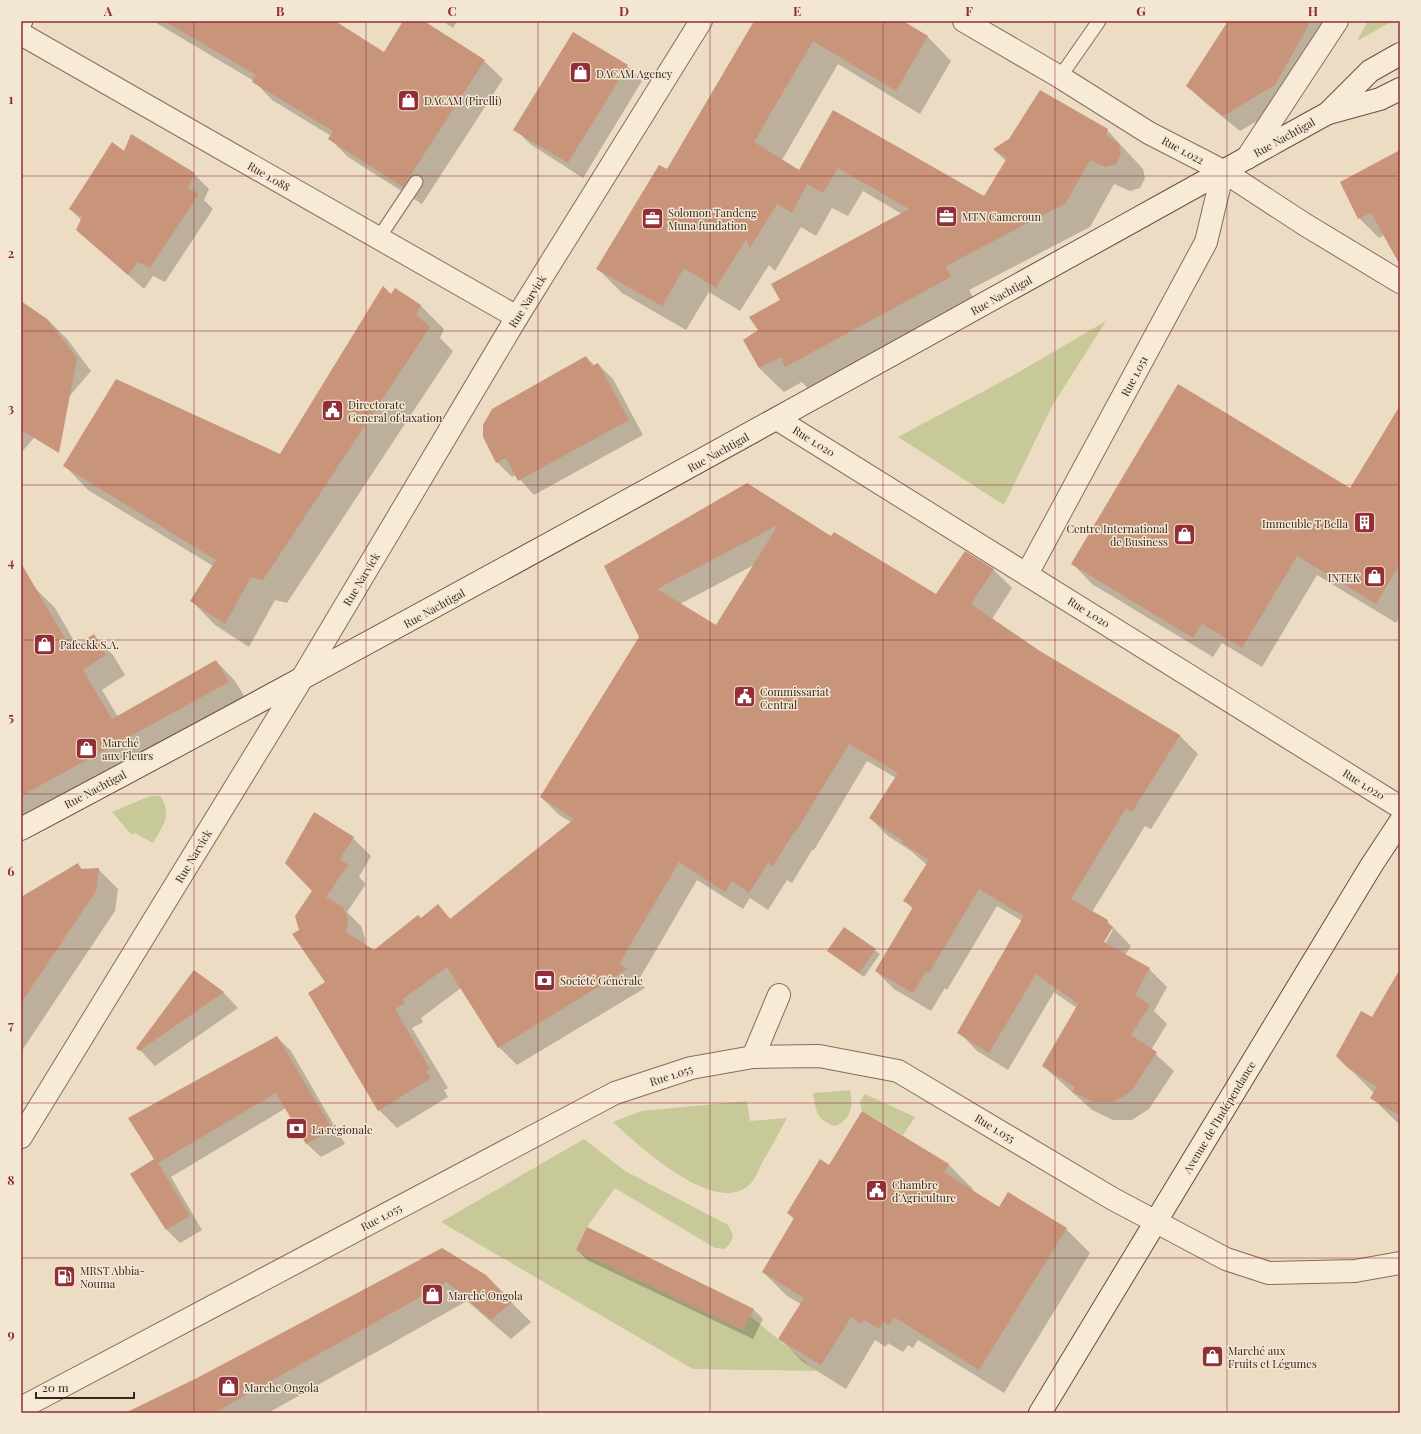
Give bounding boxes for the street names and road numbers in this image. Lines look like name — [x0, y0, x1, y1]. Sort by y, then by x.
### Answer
street label: Rue Nachtigal — [1251, 114, 1317, 160]
street label: Rue 1.022 — [1159, 133, 1207, 167]
street label: Rue 1.088 — [245, 158, 293, 194]
street label: Rue Narvick — [505, 272, 549, 330]
street label: Rue Nachtigal — [968, 272, 1034, 318]
street label: Rue 1.051 — [1117, 353, 1151, 399]
street label: Rue 1.020 — [790, 422, 838, 460]
street label: Rue Nachtigal — [685, 429, 751, 475]
street label: Rue Narvick — [339, 550, 383, 608]
street label: Rue Nachtigal — [401, 585, 467, 631]
street label: Rue 1.020 — [1065, 593, 1113, 631]
street label: Rue 1.020 — [1340, 765, 1388, 803]
street label: Rue Nachtigal — [61, 766, 129, 812]
street label: Rue Narvick — [171, 827, 215, 885]
street label: Avenue de l'Indépendance — [1179, 1058, 1259, 1177]
street label: Rue 1.055 — [648, 1061, 695, 1089]
street label: Rue 1.055 — [972, 1110, 1018, 1146]
street label: Rue 1.055 — [358, 1200, 405, 1234]

